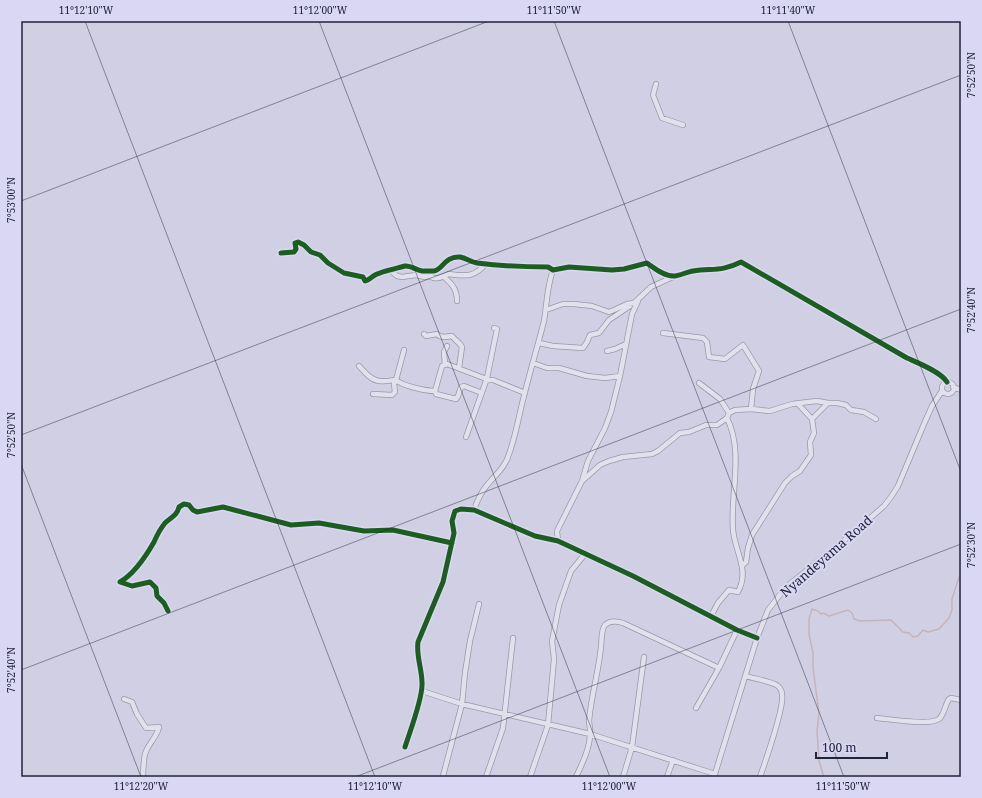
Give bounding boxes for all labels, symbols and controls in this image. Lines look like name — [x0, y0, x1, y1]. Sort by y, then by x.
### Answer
text: 11°12'10"W — [59, 3, 114, 17]
text: 11°12'00"W — [293, 3, 348, 17]
text: 11°11'50"W — [527, 3, 582, 17]
text: 11°11'40"W — [761, 3, 816, 17]
text: 7°52'50"N — [964, 52, 978, 98]
text: 7°53'00"N — [4, 177, 18, 223]
text: 7°52'40"N — [964, 287, 978, 333]
text: 7°52'50"N — [4, 412, 18, 458]
street label: Nyandeyama Road — [776, 511, 876, 601]
text: 7°52'30"N — [964, 522, 978, 568]
text: 7°52'40"N — [4, 647, 18, 693]
scale bar — [816, 734, 887, 760]
text: 100 m — [822, 739, 857, 756]
text: 11°12'20"W — [114, 779, 169, 793]
text: 11°12'10"W — [348, 779, 403, 793]
text: 11°12'00"W — [582, 779, 637, 793]
text: 11°11'50"W — [816, 779, 871, 793]

